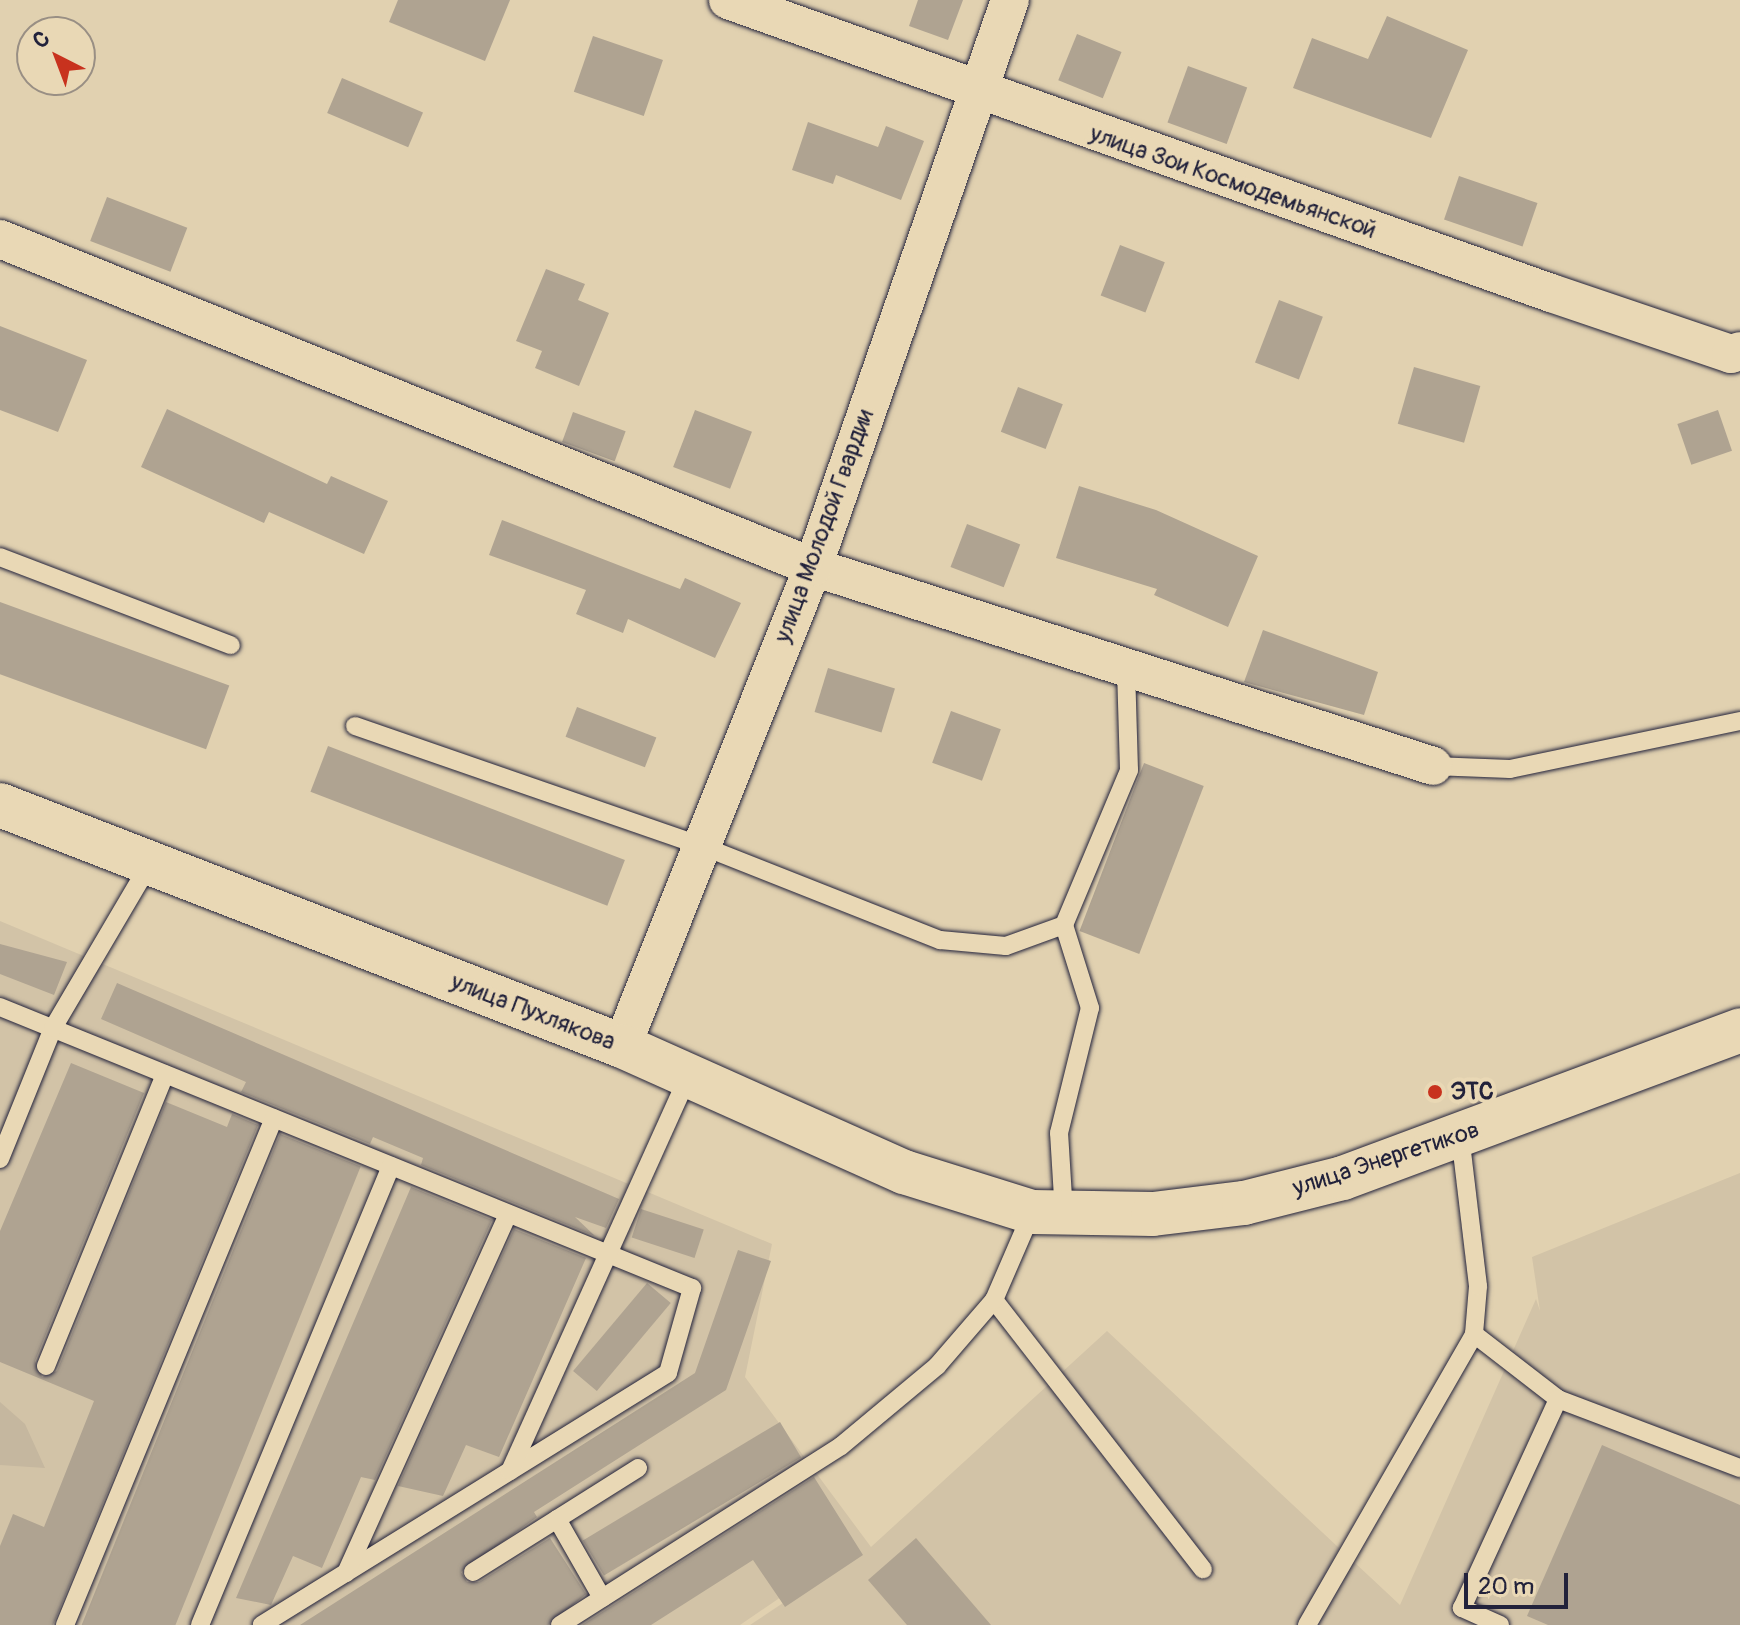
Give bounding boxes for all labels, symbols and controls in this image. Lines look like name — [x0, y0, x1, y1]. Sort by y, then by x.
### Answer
north arrow — [16, 16, 96, 96]
text: С — [27, 25, 56, 55]
street label: улица Зои Космодемьянской — [1086, 119, 1380, 245]
street label: улица Молодой Гвардии — [768, 405, 880, 647]
street label: улица Пухлякова — [447, 967, 619, 1057]
place label: ЭТС — [1451, 1078, 1494, 1106]
marker: ЭТС — [1426, 1083, 1444, 1101]
street label: улица Энергетиков — [1289, 1115, 1483, 1203]
scale bar — [1468, 1557, 1572, 1607]
text: 20 m — [1478, 1572, 1534, 1601]

